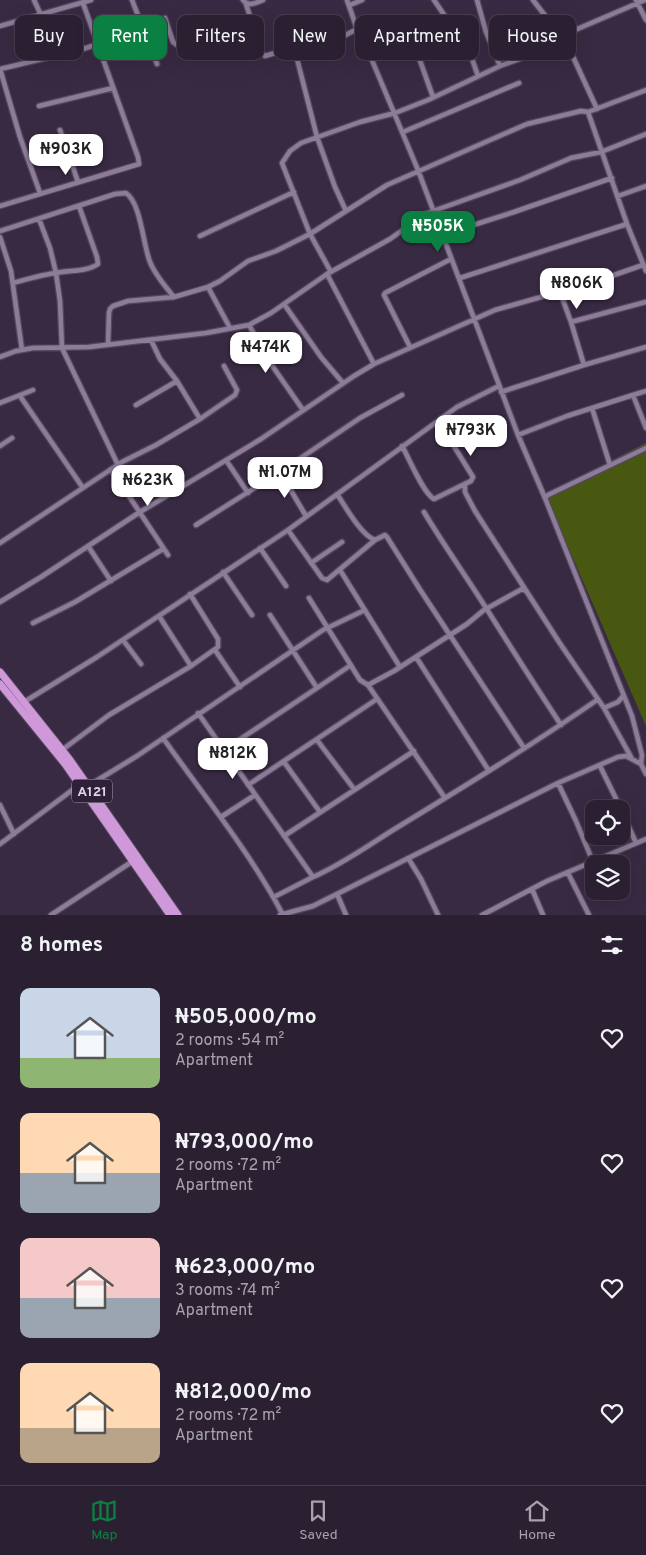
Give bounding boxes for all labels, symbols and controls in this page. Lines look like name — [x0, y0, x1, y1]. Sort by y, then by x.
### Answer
chip: Buy — [15, 15, 83, 60]
chip: Rent — [93, 15, 167, 60]
chip: Filters — [177, 15, 264, 60]
chip: New — [274, 15, 345, 60]
chip: Apartment — [355, 15, 479, 60]
chip: House — [489, 15, 576, 60]
pin: ₦903K — [31, 134, 101, 176]
text: ₦903K — [40, 140, 92, 160]
pin: ₦505K — [403, 210, 473, 253]
text: ₦505K — [412, 217, 464, 237]
pin: ₦806K — [542, 268, 612, 310]
text: ₦806K — [551, 274, 603, 294]
pin: ₦474K — [231, 332, 301, 374]
text: ₦474K — [241, 338, 291, 358]
pin: ₦793K — [436, 414, 506, 457]
text: ₦793K — [446, 421, 496, 441]
pin: ₦1.07M — [244, 456, 326, 499]
text: ₦1.07M — [259, 463, 311, 483]
pin: ₦623K — [113, 464, 183, 507]
text: ₦623K — [122, 471, 174, 491]
pin: ₦812K — [198, 738, 268, 780]
text: ₦812K — [209, 744, 257, 764]
road number: A121 — [72, 779, 112, 802]
map controls — [585, 800, 630, 900]
button: locate — [585, 800, 630, 845]
button: layers — [585, 855, 630, 900]
icon: filters — [598, 931, 626, 959]
text: 8 homes — [20, 932, 103, 959]
text: ₦505,000/mo — [175, 1004, 317, 1031]
icon: home — [60, 1008, 120, 1068]
icon: heart — [598, 1024, 626, 1052]
text: 2 rooms · 54 m² — [175, 1031, 284, 1051]
text: Apartment — [175, 1051, 253, 1071]
text: ₦793,000/mo — [175, 1129, 314, 1156]
icon: home — [60, 1133, 120, 1193]
icon: heart — [598, 1149, 626, 1177]
text: 2 rooms · 72 m² — [175, 1156, 281, 1176]
text: Apartment — [175, 1176, 253, 1196]
text: ₦623,000/mo — [175, 1254, 315, 1281]
icon: home — [60, 1258, 120, 1318]
icon: heart — [598, 1274, 626, 1302]
text: 3 rooms · 74 m² — [175, 1281, 280, 1301]
text: Apartment — [175, 1301, 253, 1321]
text: ₦812,000/mo — [175, 1379, 312, 1406]
icon: home — [60, 1383, 120, 1443]
icon: heart — [598, 1399, 626, 1427]
text: 2 rooms · 72 m² — [175, 1406, 281, 1426]
text: Apartment — [175, 1426, 253, 1446]
tab: Map — [90, 1497, 118, 1544]
tab: Saved — [299, 1497, 338, 1544]
tab: Home — [518, 1497, 556, 1544]

